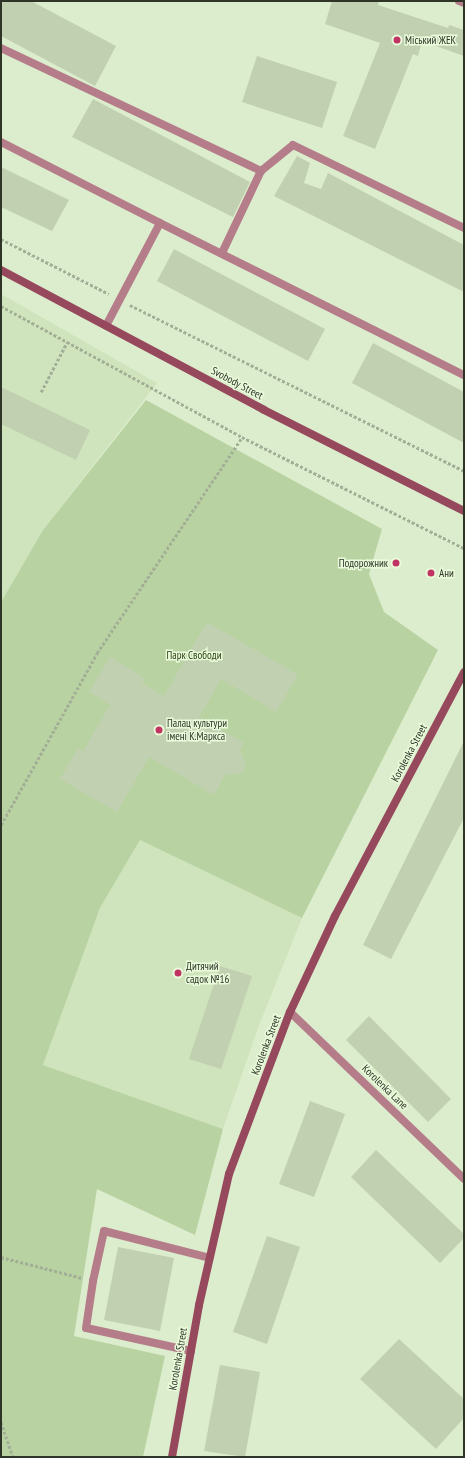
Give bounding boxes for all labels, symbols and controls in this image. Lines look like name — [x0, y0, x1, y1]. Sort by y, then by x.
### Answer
place label: Міський ЖЕК — [405, 33, 456, 47]
marker: Міський ЖЕК — [392, 35, 402, 45]
street label: Svobody Street — [209, 364, 265, 402]
place label: Подорожник — [339, 556, 388, 570]
marker: Подорожник — [391, 558, 401, 568]
place label: Ани — [439, 566, 454, 580]
marker: Ани — [426, 568, 436, 578]
park label: Парк Свободи — [167, 648, 221, 662]
place label: Палац культури імені К.Маркса — [167, 717, 227, 743]
street label: Korolenka Street — [388, 722, 430, 784]
marker: Палац культури імені К.Маркса — [154, 725, 164, 735]
place label: Дитячий садок №16 — [186, 960, 229, 986]
marker: Дитячий садок №16 — [173, 968, 183, 978]
street label: Korolenka Street — [249, 1013, 283, 1077]
street label: Korolenka Lane — [359, 1062, 411, 1112]
street label: Korolenka Street — [166, 1327, 190, 1391]

